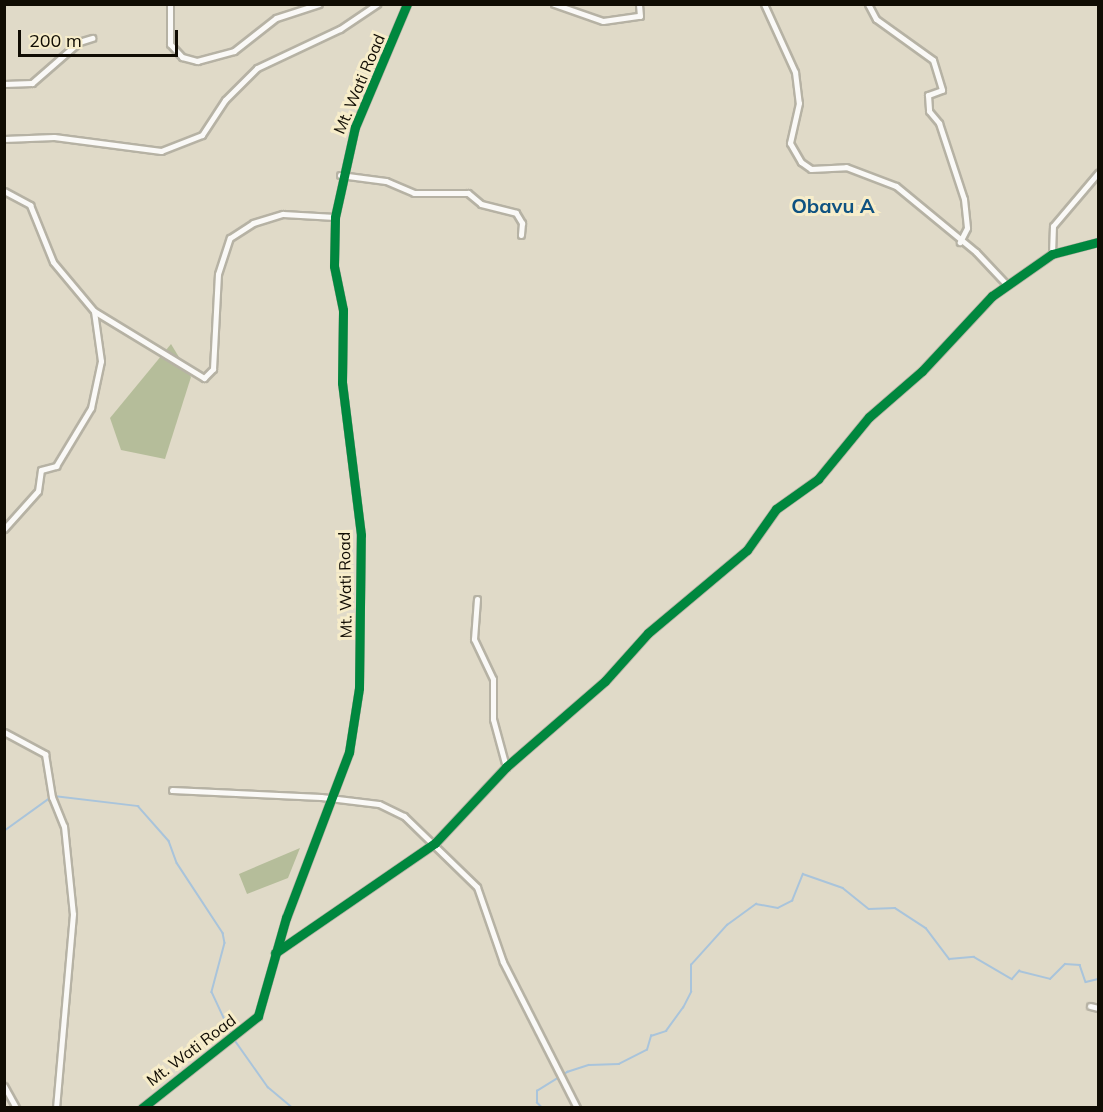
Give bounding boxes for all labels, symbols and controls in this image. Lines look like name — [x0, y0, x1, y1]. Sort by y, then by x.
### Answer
scale bar — [21, 18, 182, 56]
text: 200 m — [29, 29, 82, 52]
street label: Mt. Wati Road — [329, 31, 389, 137]
district label: Obavu A — [791, 193, 875, 217]
street label: Mt. Wati Road — [334, 532, 356, 638]
street label: Mt. Wati Road — [143, 1010, 239, 1090]

